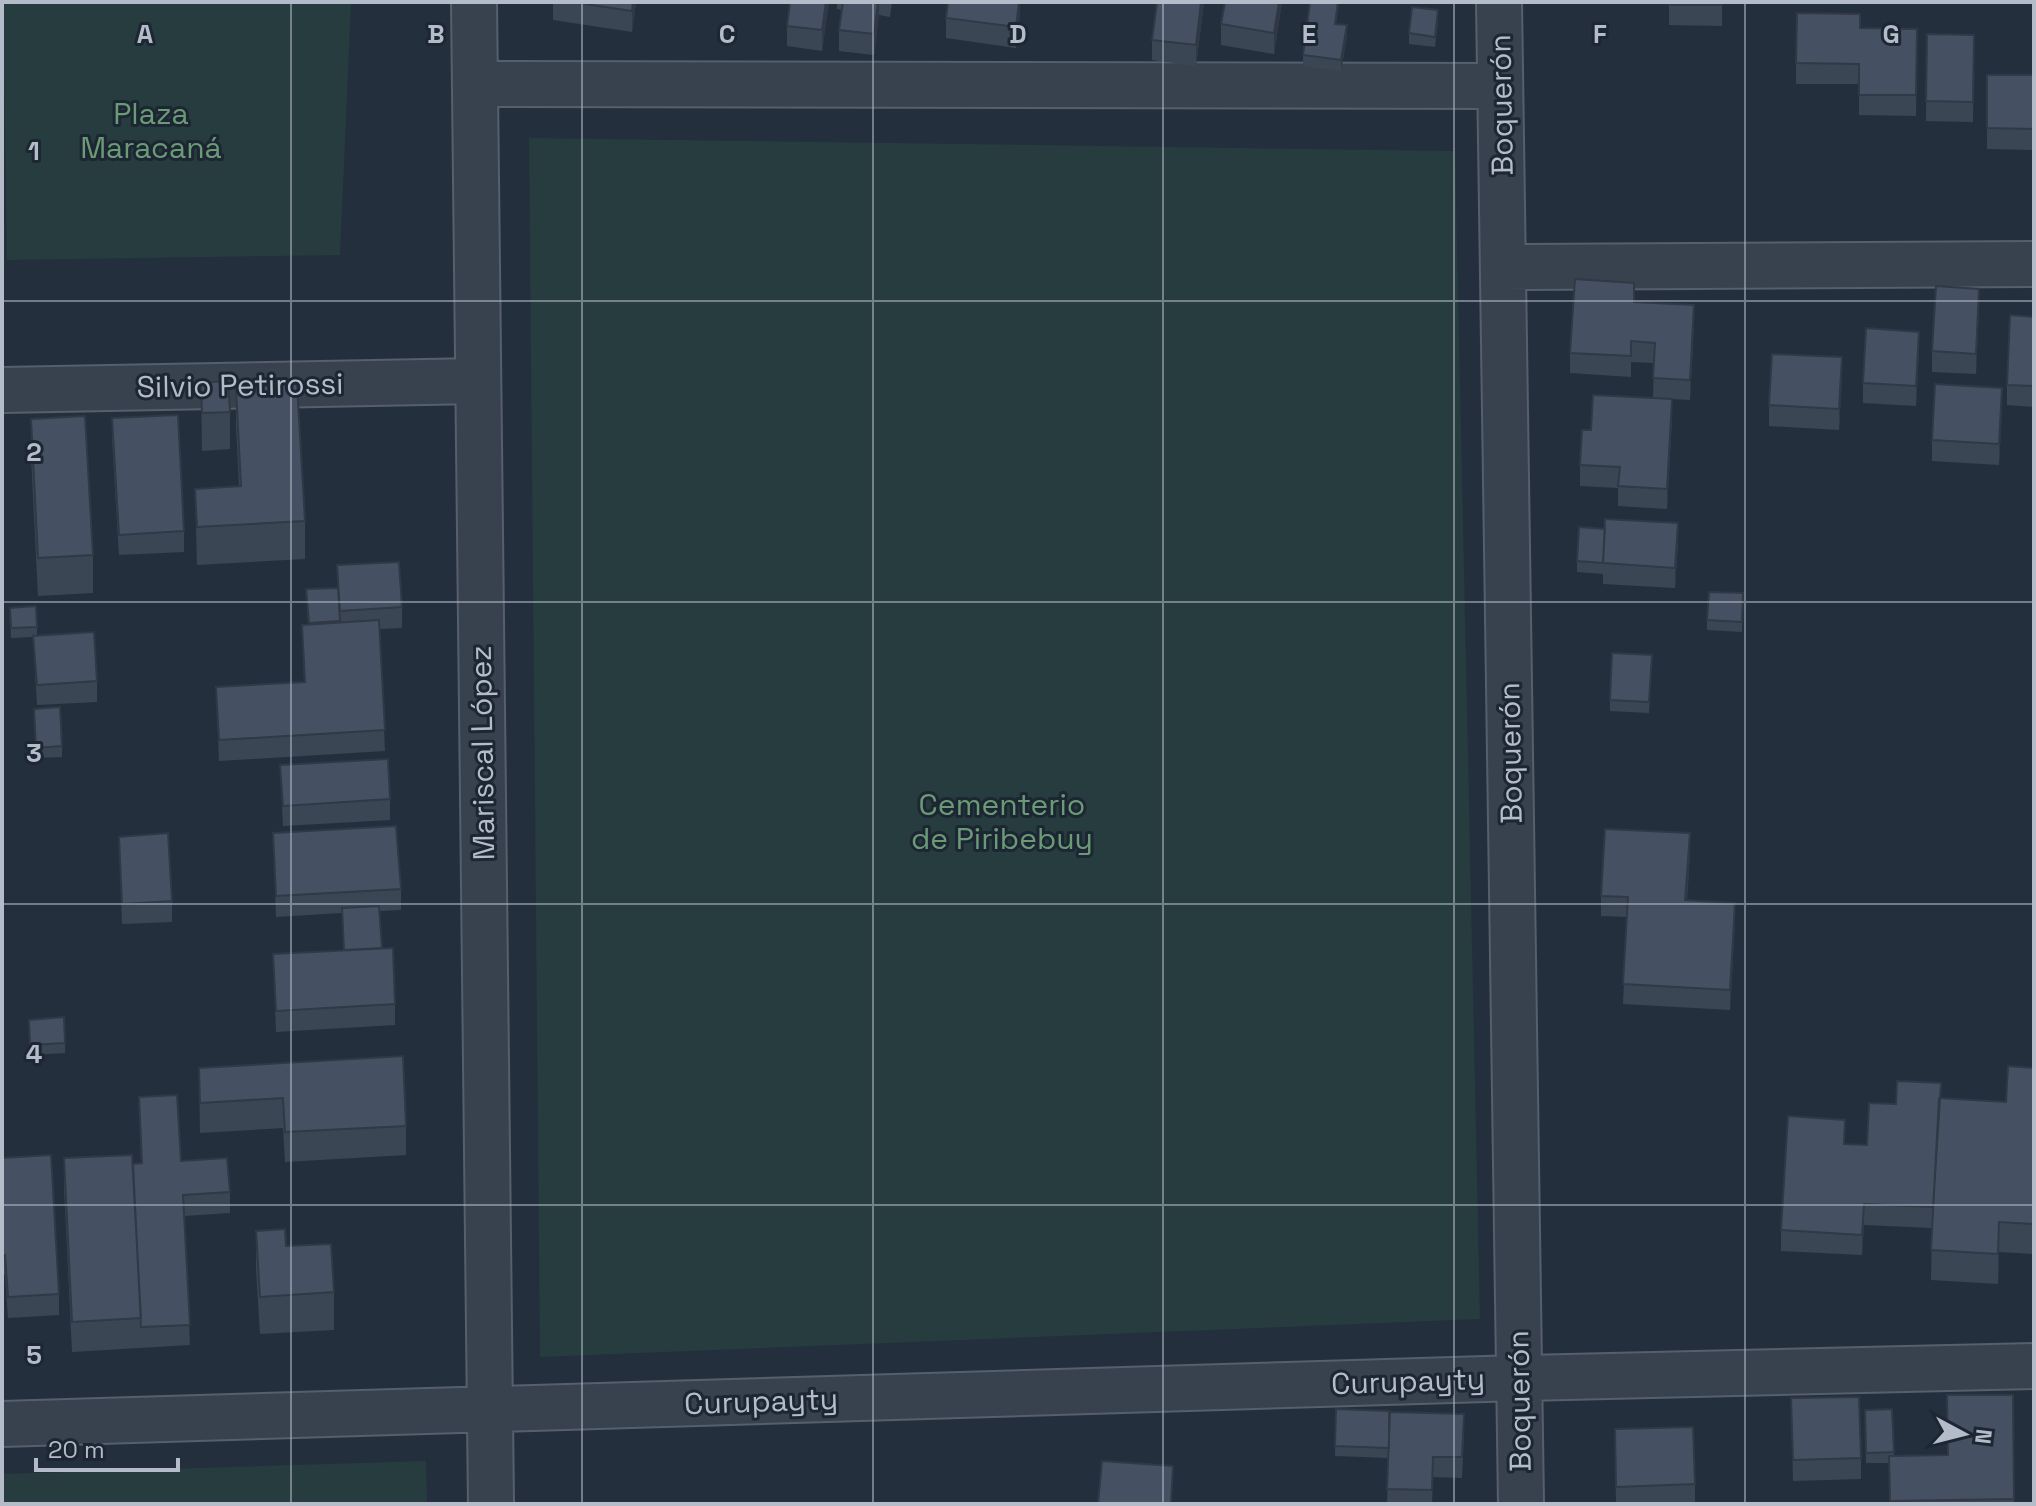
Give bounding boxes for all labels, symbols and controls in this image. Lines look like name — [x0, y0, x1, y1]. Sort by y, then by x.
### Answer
text: A — [137, 17, 154, 51]
text: B — [427, 17, 445, 51]
text: C — [719, 17, 735, 51]
text: D — [1009, 17, 1027, 51]
text: E — [1302, 17, 1316, 51]
text: F — [1593, 17, 1607, 51]
text: G — [1882, 17, 1900, 51]
street label: Boquerón — [1480, 34, 1522, 176]
park label: Plaza Maracaná — [80, 94, 222, 167]
text: 1 — [28, 134, 40, 168]
street label: Silvio Petirossi — [136, 364, 344, 406]
text: 2 — [26, 435, 42, 469]
street label: Mariscal López — [461, 645, 503, 861]
street label: Boquerón — [1489, 682, 1531, 824]
text: 3 — [26, 736, 42, 770]
park label: Cementerio de Piribebuy — [911, 785, 1093, 858]
text: 4 — [26, 1037, 42, 1071]
street label: Boquerón — [1498, 1330, 1540, 1472]
text: 5 — [26, 1338, 42, 1372]
street label: Curupayty — [1330, 1359, 1486, 1403]
street label: Curupayty — [683, 1379, 839, 1423]
north arrow — [1924, 1394, 2004, 1474]
scale bar — [36, 1422, 178, 1472]
text: N — [1969, 1427, 1999, 1445]
text: 20 m — [48, 1434, 105, 1465]

